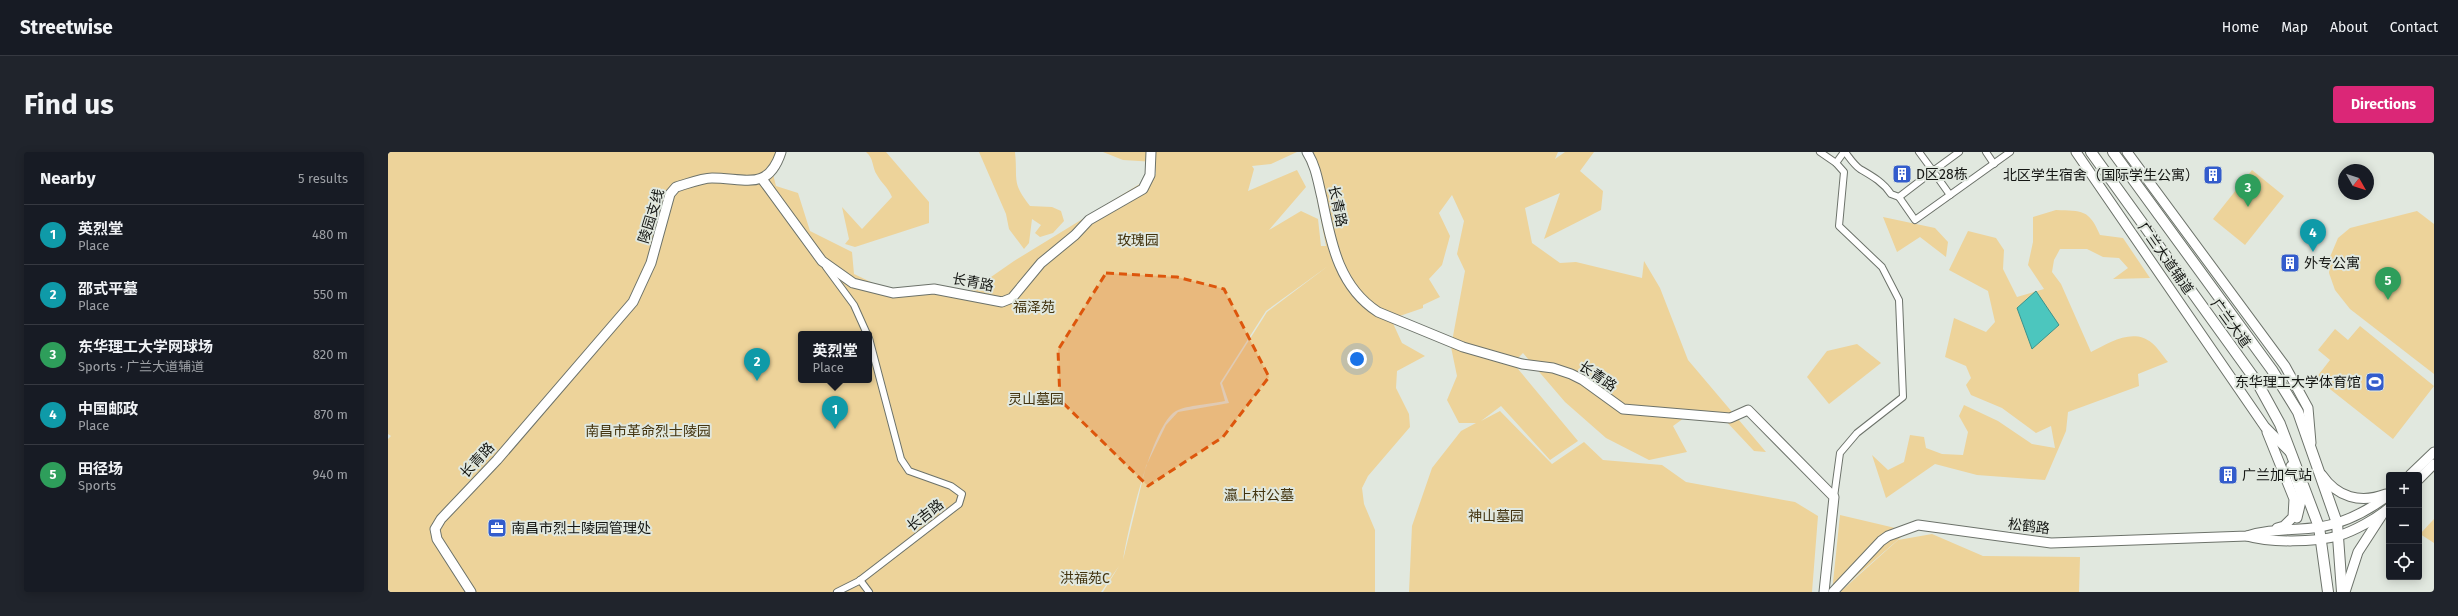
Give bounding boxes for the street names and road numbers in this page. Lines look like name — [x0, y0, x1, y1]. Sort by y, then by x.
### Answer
street label: 长青路 — [1325, 184, 1350, 228]
street label: 陵园支线 — [635, 187, 668, 245]
street label: 广兰大道辅道 — [2135, 219, 2197, 298]
street label: 长青路 — [951, 270, 995, 295]
street label: 广兰大道 — [2207, 296, 2254, 351]
street label: 长青路 — [1576, 358, 1620, 395]
street label: 长青路 — [457, 439, 498, 481]
street label: 长吉路 — [904, 496, 947, 535]
street label: 松鹤路 — [2007, 516, 2051, 537]

